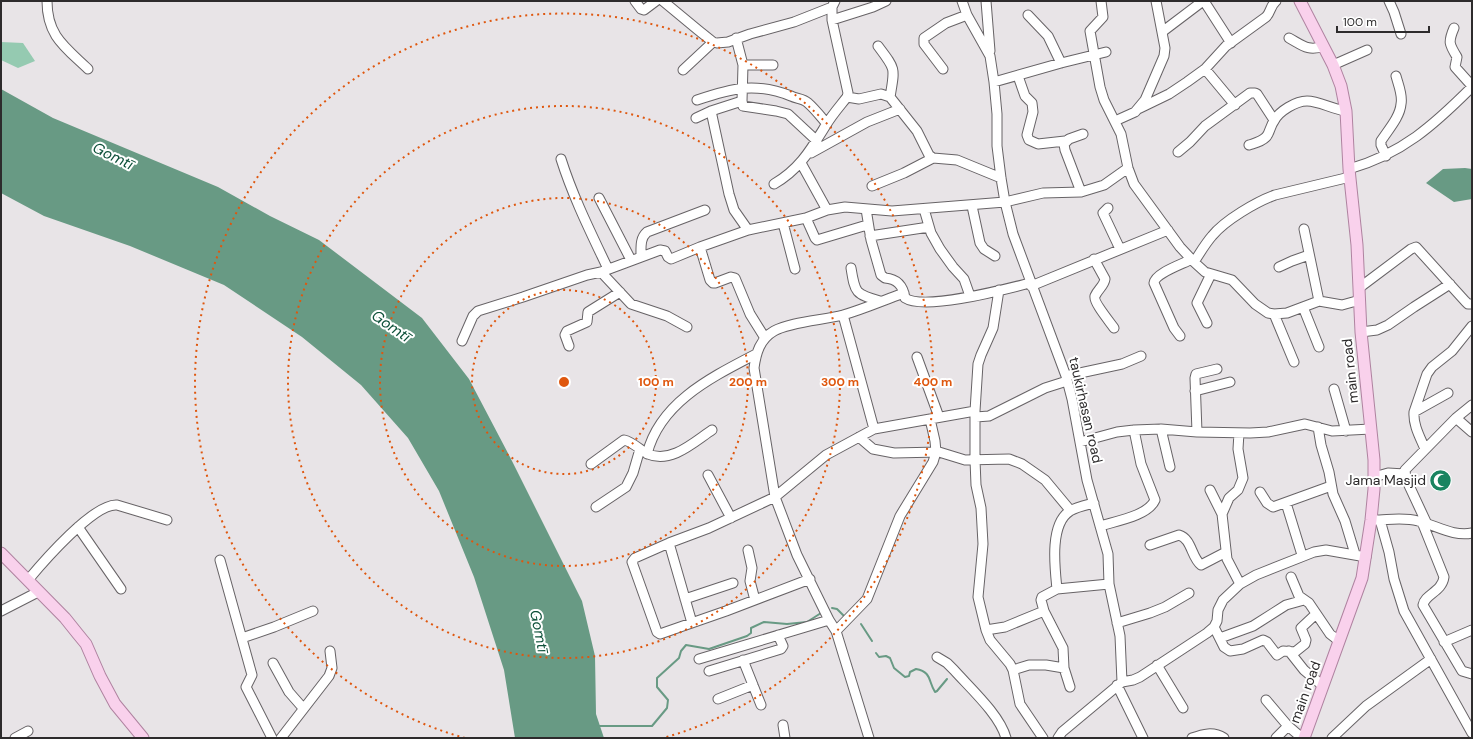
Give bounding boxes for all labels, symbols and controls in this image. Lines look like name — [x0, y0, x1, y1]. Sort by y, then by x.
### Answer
scale bar — [1337, 8, 1429, 34]
text: 100 m — [1343, 14, 1377, 30]
water label: Gomtī — [89, 138, 139, 176]
water label: Gomtī — [368, 306, 416, 348]
street label: main road — [1338, 338, 1362, 404]
street label: taukirhasan road — [1065, 355, 1107, 465]
text: 100 m — [638, 374, 674, 390]
text: 200 m — [729, 374, 767, 390]
text: 300 m — [821, 374, 859, 390]
text: 400 m — [914, 374, 952, 390]
centre of rings — [557, 375, 571, 389]
mosque icon: Jama Masjid — [1428, 467, 1454, 493]
place label: Jama Masjid — [1346, 471, 1426, 489]
water label: Gomtī — [525, 608, 553, 656]
street label: main road — [1285, 658, 1325, 726]

